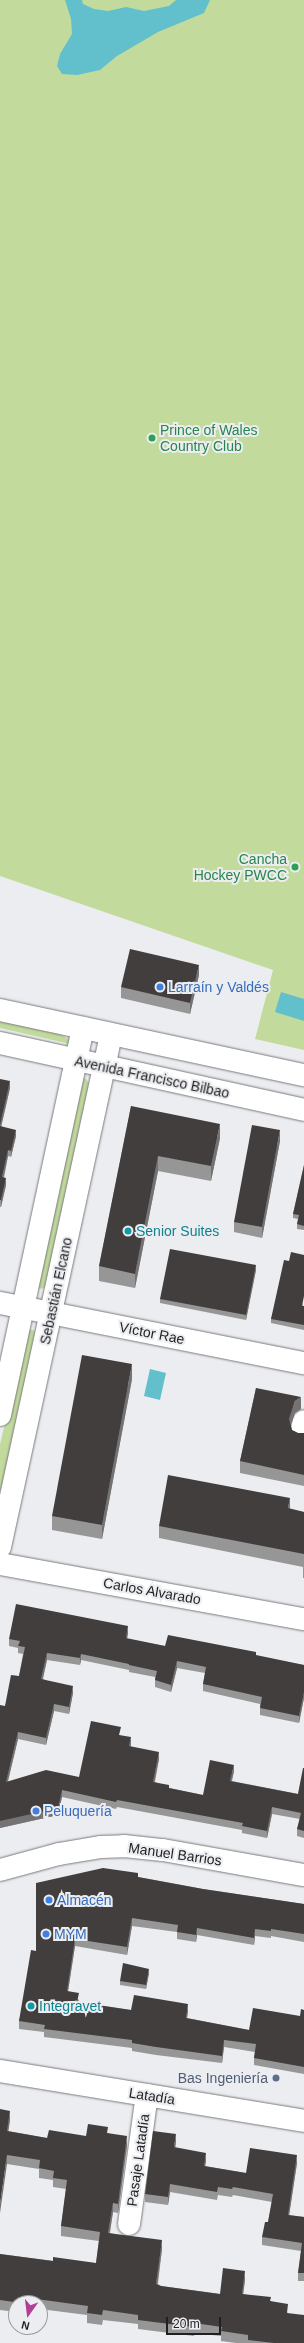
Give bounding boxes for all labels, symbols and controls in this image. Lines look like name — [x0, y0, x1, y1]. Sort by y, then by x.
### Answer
place label: Prince of Wales Country Club — [160, 422, 258, 454]
marker: Prince of Wales Country Club — [147, 433, 157, 443]
place label: Cancha Hockey PWCC — [194, 851, 287, 884]
marker: Cancha Hockey PWCC — [290, 862, 300, 872]
place label: Larraín y Valdés — [168, 979, 269, 995]
marker: Larraín y Valdés — [155, 982, 165, 992]
street label: Avenida Francisco Bilbao — [73, 1052, 231, 1102]
place label: Senior Suites — [136, 1223, 219, 1239]
marker: Senior Suites — [123, 1226, 133, 1236]
street label: Sebastián Elcano — [36, 1236, 76, 1346]
street label: Víctor Rae — [118, 1318, 186, 1348]
street label: Carlos Alvarado — [101, 1574, 203, 1608]
place label: Peluquería — [44, 1803, 112, 1819]
marker: Peluquería — [31, 1806, 41, 1816]
street label: Manuel Barrios — [127, 1839, 223, 1869]
place label: Almacén — [57, 1892, 111, 1908]
marker: Almacén — [44, 1895, 54, 1905]
place label: MYM — [54, 1926, 87, 1942]
marker: MYM — [41, 1929, 51, 1939]
place label: Integravet — [39, 1998, 101, 2014]
marker: Integravet — [26, 2001, 36, 2011]
place label: Bas Ingeniería — [178, 2070, 268, 2086]
marker: Bas Ingeniería — [271, 2073, 281, 2083]
street label: Latadía — [128, 2084, 176, 2108]
street label: Pasaje Latadía — [123, 2113, 153, 2207]
north arrow — [8, 2295, 48, 2335]
scale bar — [168, 2309, 223, 2335]
text: 20 m — [173, 2317, 200, 2331]
text: N — [20, 2319, 31, 2332]

